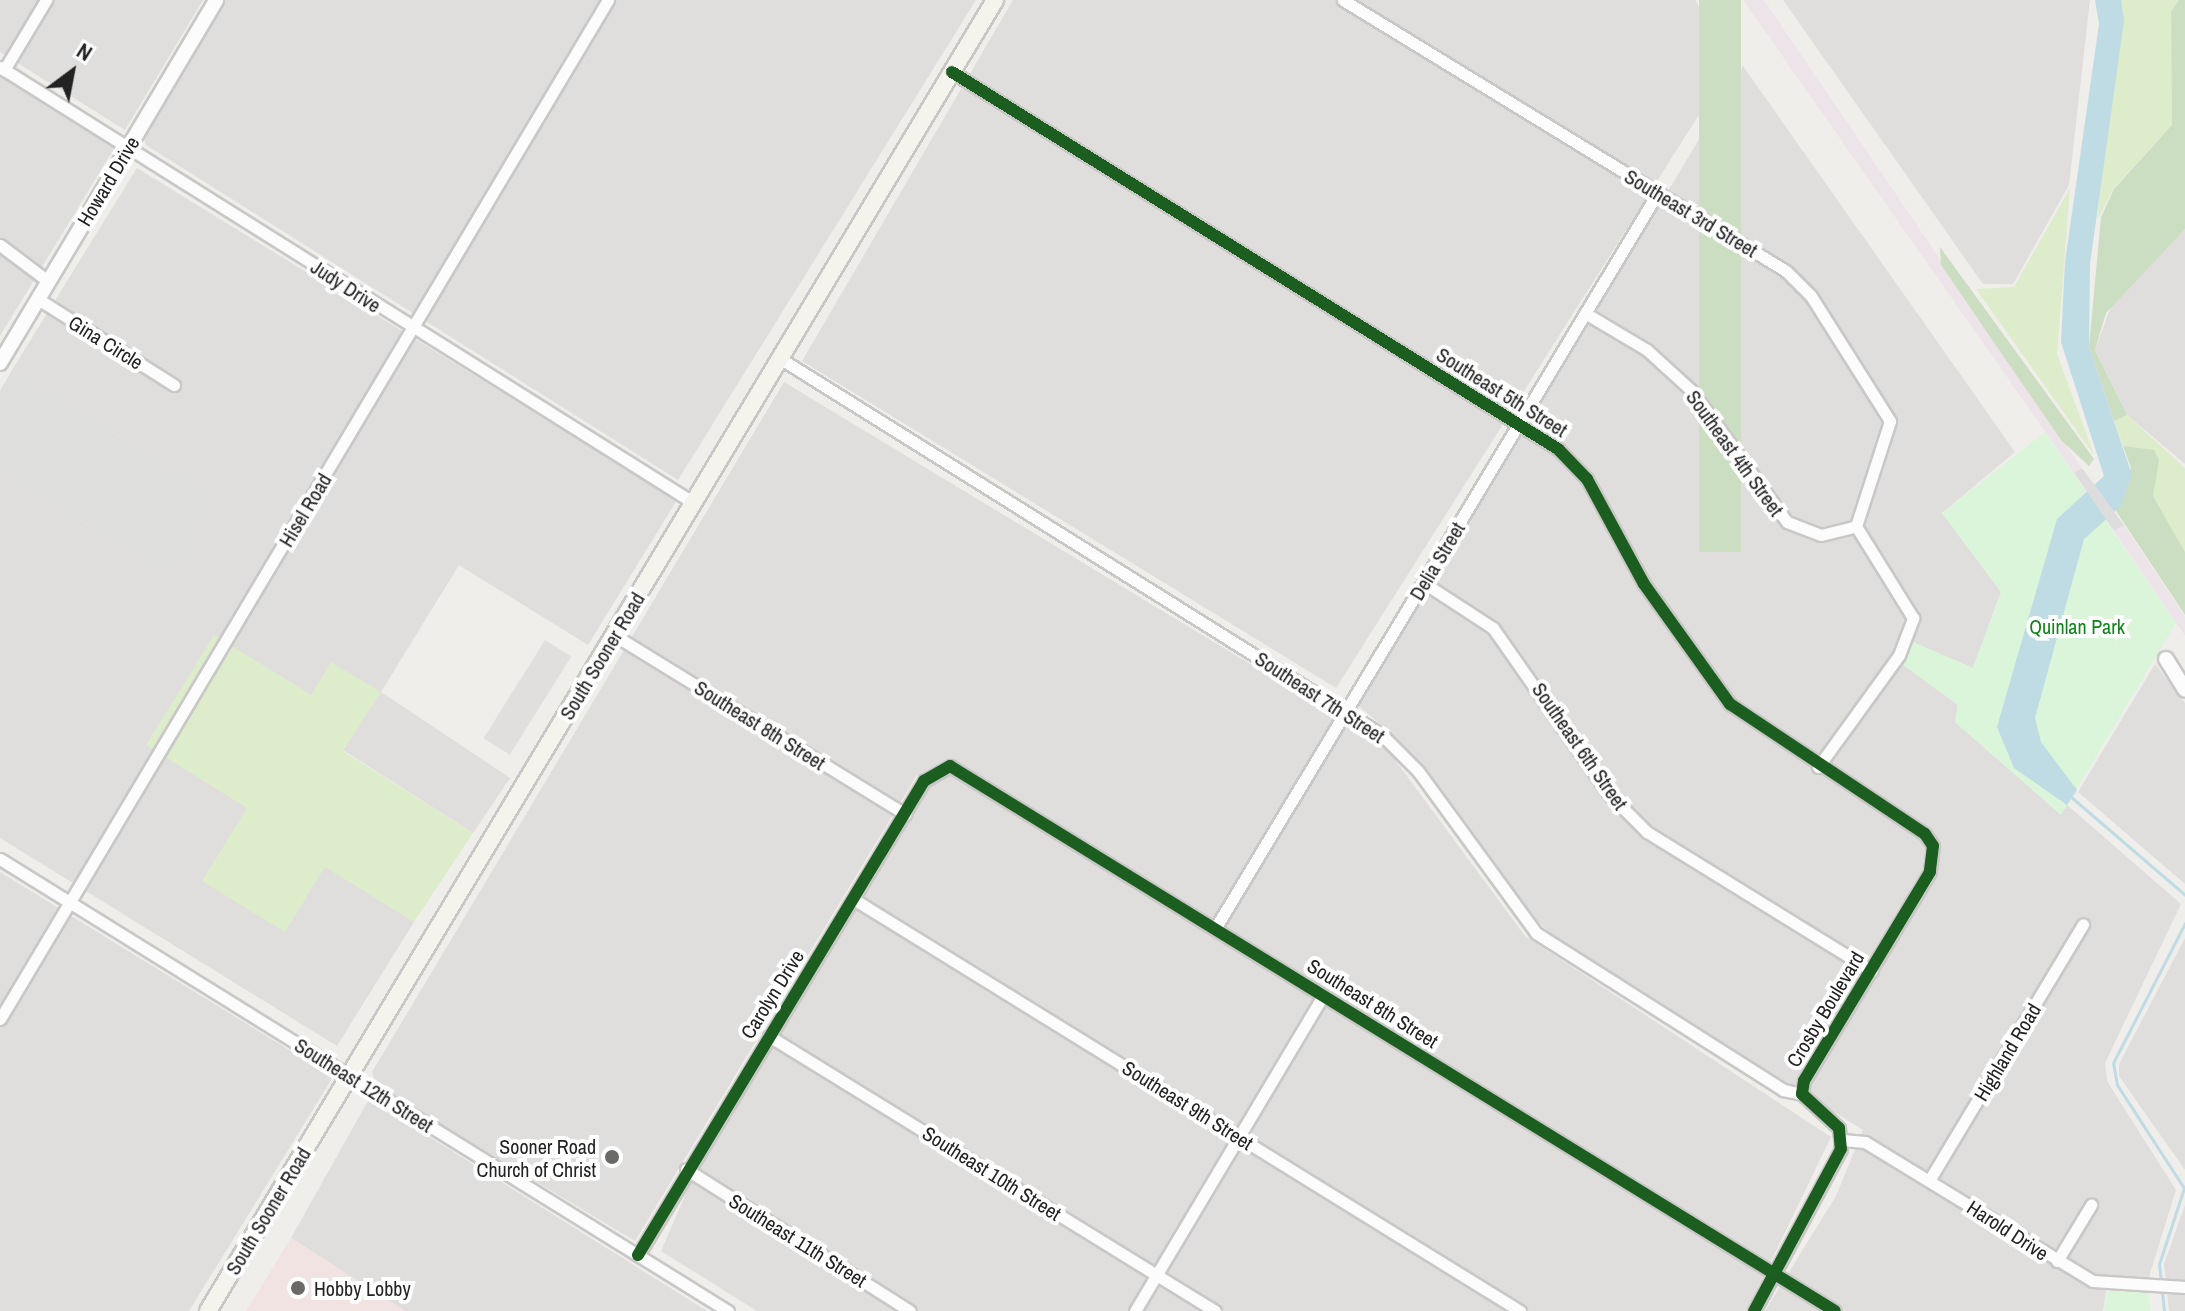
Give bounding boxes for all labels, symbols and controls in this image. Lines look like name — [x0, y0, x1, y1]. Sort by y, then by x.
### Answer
north arrow — [32, 32, 112, 112]
text: N — [71, 35, 98, 68]
street label: Howard Drive — [72, 132, 144, 230]
street label: Southeast 3rd Street — [1620, 164, 1762, 262]
street label: Judy Drive — [307, 255, 385, 317]
street label: Gina Circle — [64, 310, 148, 374]
street label: Southeast 5th Street — [1432, 342, 1572, 442]
street label: Southeast 4th Street — [1681, 385, 1789, 521]
street label: Hisel Road — [274, 469, 336, 551]
street label: Delia Street — [1404, 518, 1470, 604]
street label: South Sooner Road — [555, 588, 649, 724]
park label: Quinlan Park — [2029, 614, 2125, 638]
street label: Southeast 7th Street — [1251, 646, 1389, 748]
street label: Southeast 8th Street — [690, 675, 830, 775]
street label: Southeast 6th Street — [1527, 678, 1633, 814]
street label: Carolyn Drive — [735, 945, 809, 1043]
street label: Crosby Boulevard — [1781, 947, 1869, 1071]
street label: Southeast 8th Street — [1303, 953, 1443, 1053]
street label: Highland Road — [1969, 999, 2045, 1105]
street label: Southeast 12th Street — [290, 1033, 438, 1137]
street label: Southeast 9th Street — [1118, 1055, 1258, 1155]
street label: Southeast 10th Street — [918, 1121, 1066, 1225]
place label: Sooner Road Church of Christ — [477, 1134, 596, 1181]
street label: South Sooner Road — [221, 1143, 315, 1279]
marker: Sooner Road Church of Christ — [603, 1148, 621, 1166]
street label: Southeast 11th Street — [725, 1188, 871, 1292]
street label: Harold Drive — [1963, 1195, 2053, 1265]
place label: Hobby Lobby — [314, 1276, 411, 1300]
marker: Hobby Lobby — [289, 1279, 307, 1297]

